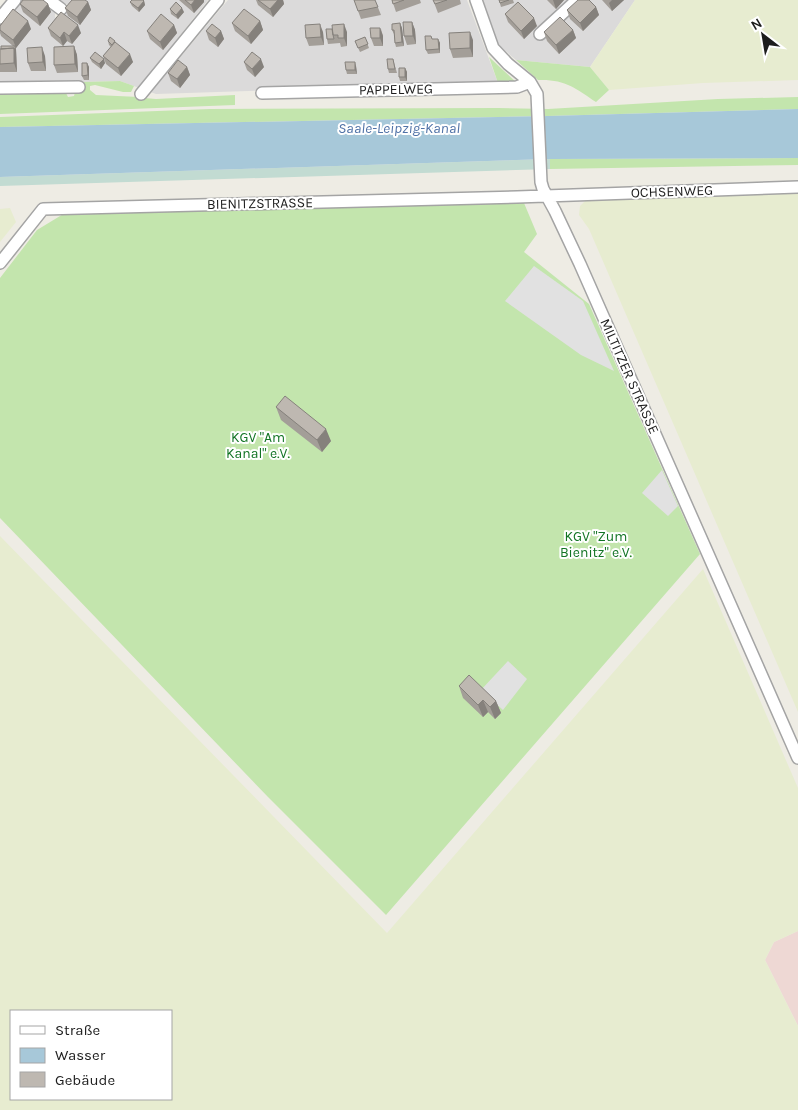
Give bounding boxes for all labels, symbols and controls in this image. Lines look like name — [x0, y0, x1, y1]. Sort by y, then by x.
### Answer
north arrow — [738, 10, 788, 60]
text: N — [748, 14, 765, 34]
street label: PAPPELWEG — [359, 80, 433, 99]
water label: Saale-Leipzig-Kanal — [338, 119, 460, 137]
street label: OCHSENWEG — [631, 182, 713, 201]
street label: BIENITZSTRASSE — [207, 194, 313, 213]
street label: MILTITZER STRASSE — [596, 316, 663, 437]
park label: KGV "Am Kanal" e.V. — [226, 429, 290, 462]
park label: KGV "Zum Bienitz" e.V. — [560, 528, 633, 561]
legend — [10, 1010, 172, 1100]
text: Straße — [55, 1021, 100, 1039]
text: Wasser — [55, 1046, 106, 1064]
text: Gebäude — [55, 1071, 115, 1089]

